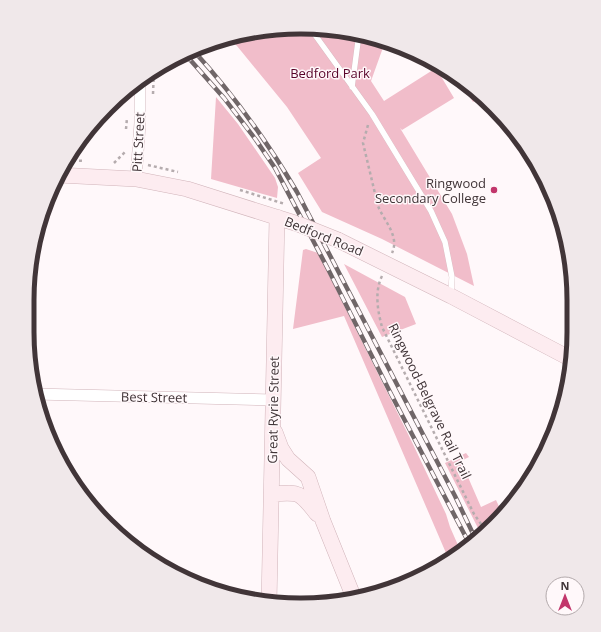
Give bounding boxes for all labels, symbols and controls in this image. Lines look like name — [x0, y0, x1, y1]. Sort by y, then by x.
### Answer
park label: Bedford Park — [290, 64, 370, 82]
street label: Pitt Street — [127, 111, 149, 172]
place label: Ringwood Secondary College — [375, 174, 486, 207]
marker: Ringwood Secondary College — [489, 185, 499, 195]
street label: Bedford Road — [282, 212, 366, 260]
street label: Ringwood-Belgrave Rail Trail — [384, 320, 476, 482]
street label: Great Ryrie Street — [263, 356, 283, 464]
street label: Best Street — [121, 387, 188, 407]
north arrow — [545, 576, 585, 616]
text: N — [561, 578, 569, 593]

